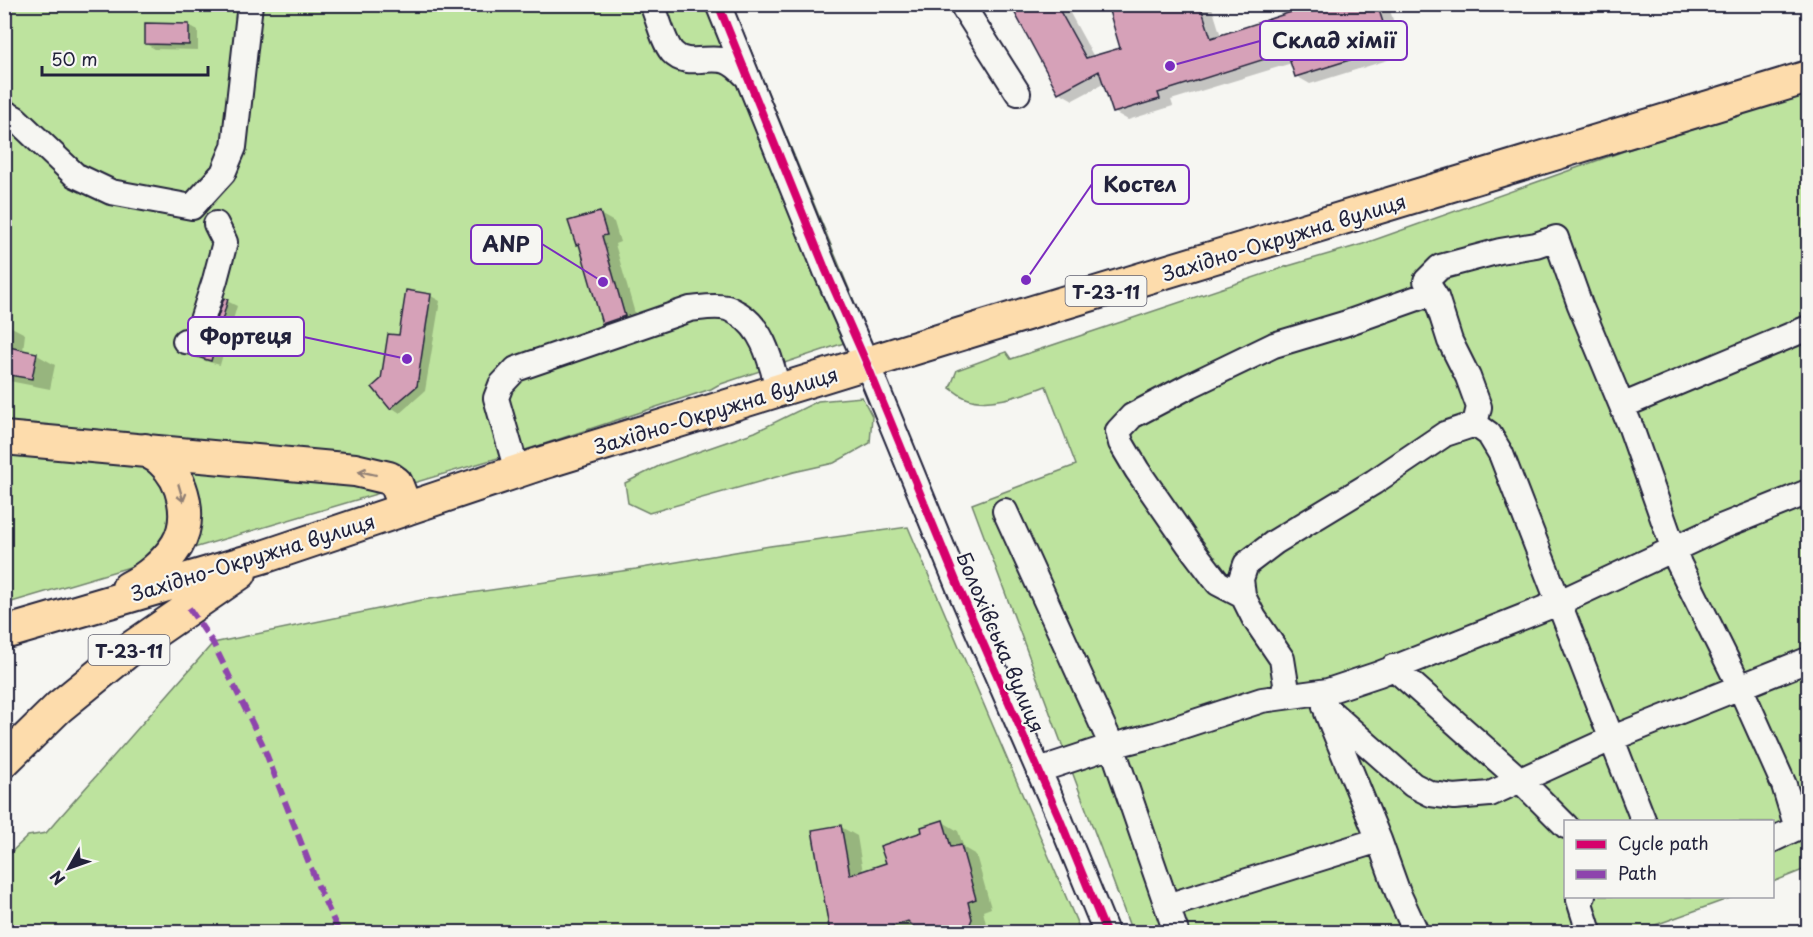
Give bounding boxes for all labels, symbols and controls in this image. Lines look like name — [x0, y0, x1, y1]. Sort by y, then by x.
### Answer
callout: Склад хімії — [1260, 21, 1407, 60]
text: Склад хімії — [1272, 23, 1398, 55]
scale bar — [42, 39, 208, 77]
text: 50 m — [51, 45, 98, 72]
callout: Костел — [1092, 165, 1189, 204]
text: Костел — [1103, 167, 1177, 199]
street label: Західно-Окружна вулиця — [1158, 186, 1410, 288]
callout: ANP — [471, 225, 542, 264]
text: ANP — [482, 227, 530, 259]
road number: Т-23-11 — [1066, 276, 1146, 306]
callout: Фортеця — [188, 317, 304, 356]
text: Фортеця — [200, 319, 292, 351]
street label: Західно-Окружна вулиця — [590, 359, 842, 461]
one-way arrow — [358, 467, 378, 478]
one-way arrow — [176, 483, 187, 502]
street label: Західно-Окружна вулиця — [127, 506, 379, 608]
street label: Болохівська вулиця — [949, 547, 1053, 737]
road number: Т-23-11 — [88, 635, 170, 665]
legend — [1564, 820, 1774, 898]
text: Cycle path — [1618, 829, 1709, 856]
north arrow — [39, 838, 99, 898]
text: Path — [1618, 859, 1657, 886]
text: N — [43, 866, 70, 891]

